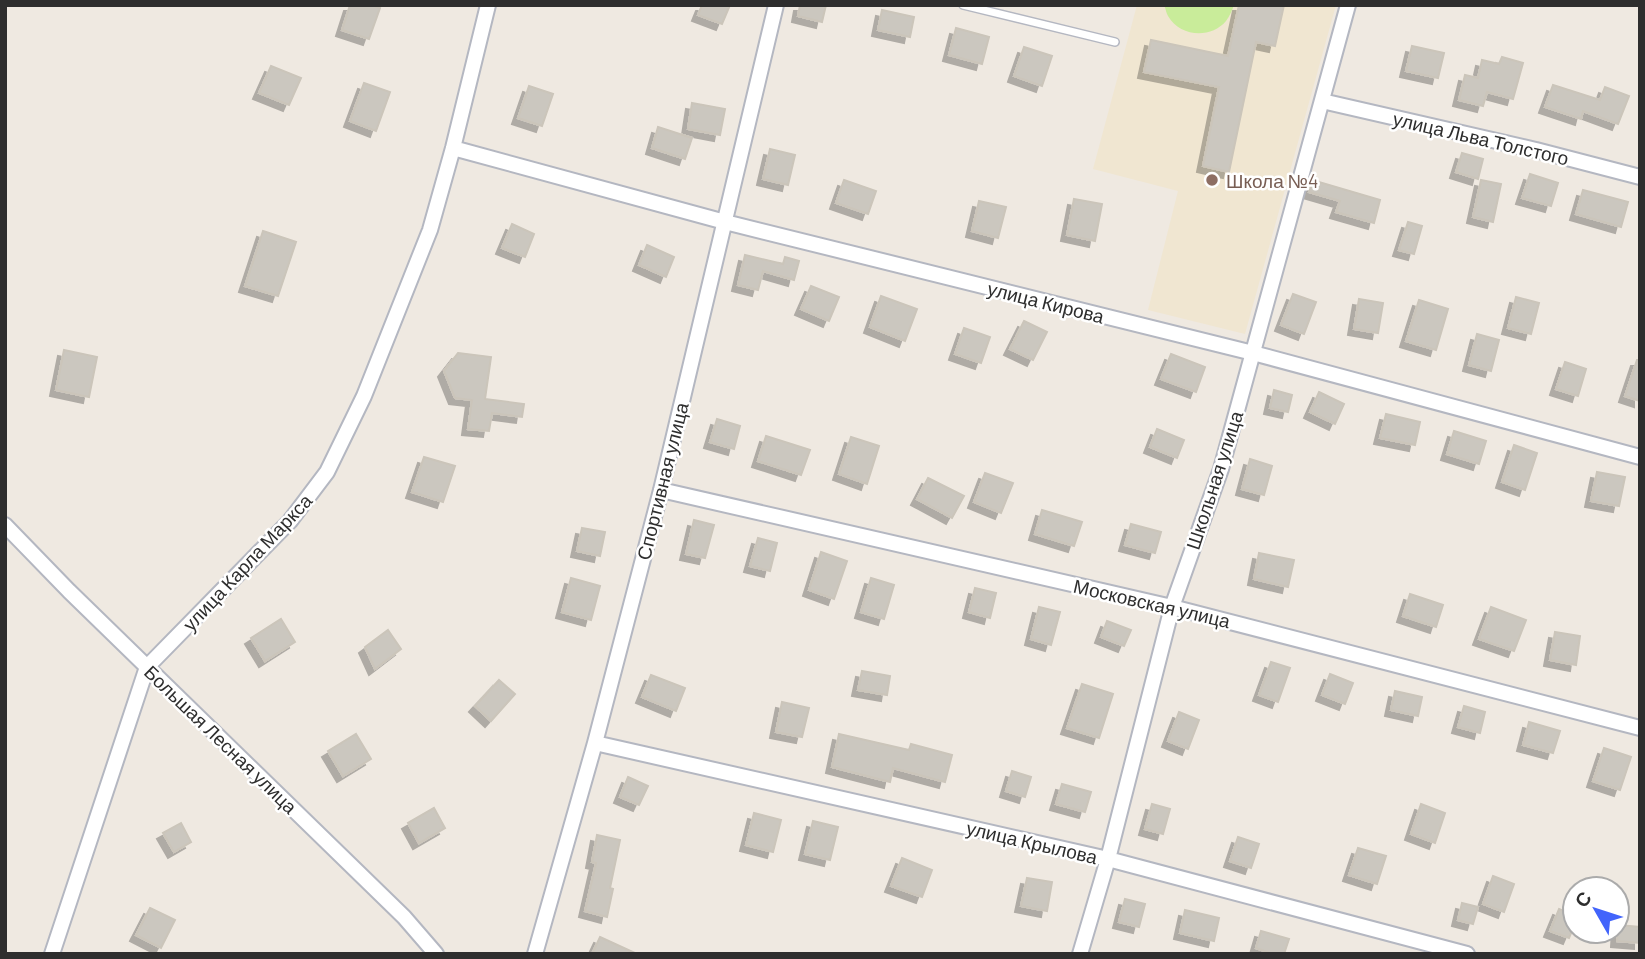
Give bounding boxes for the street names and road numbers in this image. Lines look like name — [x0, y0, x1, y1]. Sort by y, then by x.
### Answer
street label: улица Льва Толстого — [1391, 107, 1571, 169]
street label: улица Кирова — [985, 276, 1107, 328]
street label: Спортивная улица — [631, 399, 693, 562]
street label: Школьная улица — [1181, 407, 1247, 552]
street label: улица Карла Маркса — [178, 488, 317, 635]
street label: Московская улица — [1071, 574, 1233, 632]
street label: Большая Лесная улица — [140, 660, 302, 818]
street label: улица Крылова — [964, 816, 1100, 868]

